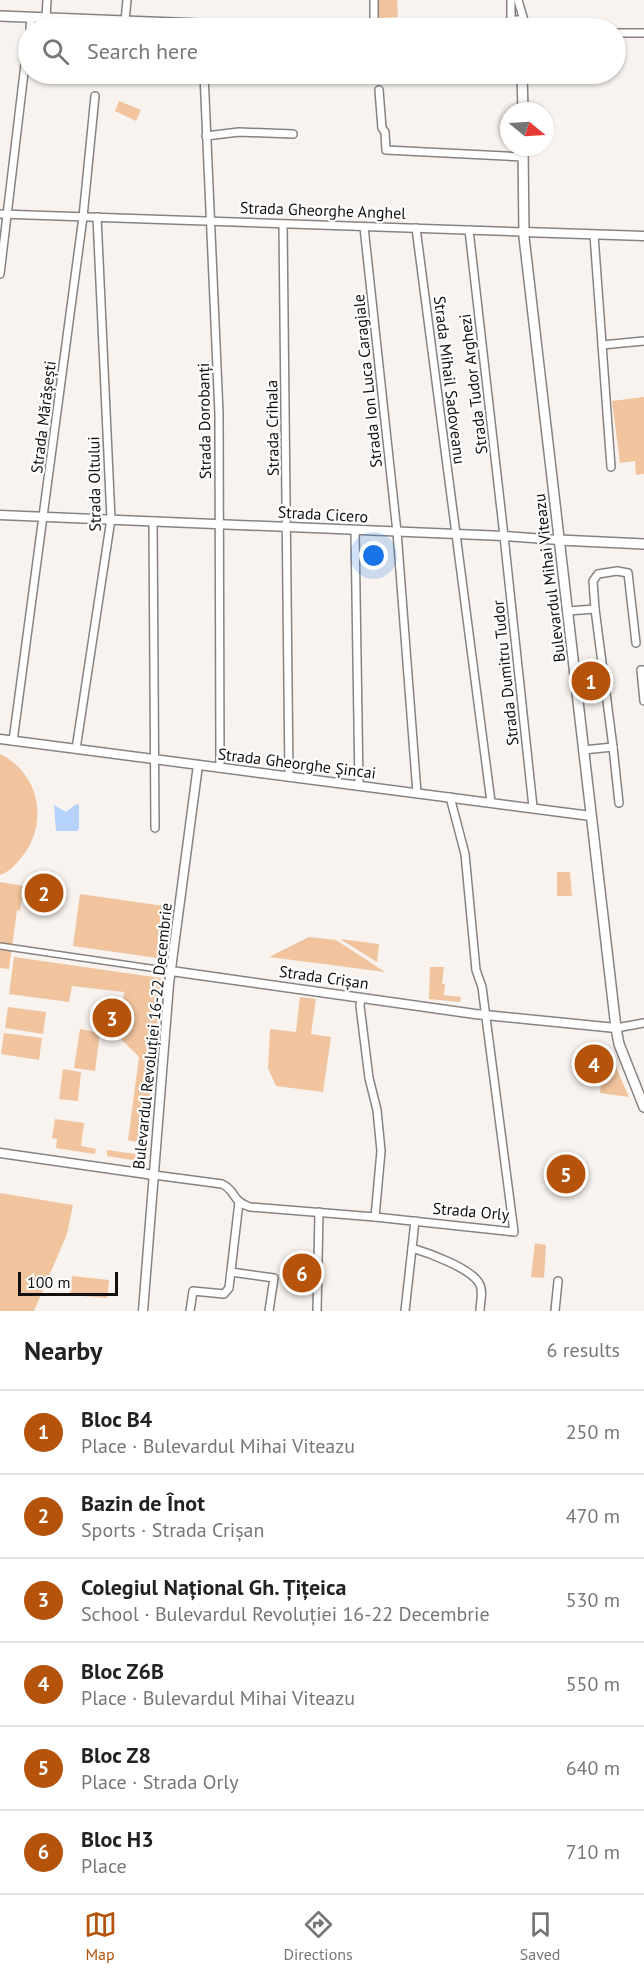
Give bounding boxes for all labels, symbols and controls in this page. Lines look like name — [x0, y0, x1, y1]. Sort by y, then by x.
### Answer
search box — [18, 18, 626, 84]
icon: search — [39, 35, 72, 68]
text: Search here — [87, 37, 198, 65]
north arrow — [500, 102, 554, 156]
street label: Strada Gheorghe Anghel — [240, 197, 407, 223]
street label: Strada Ion Luca Caragiale — [348, 293, 386, 469]
street label: Strada Mihail Sadoveanu — [430, 295, 470, 465]
street label: Strada Tudor Arghezi — [454, 313, 492, 455]
street label: Strada Mărășești — [26, 360, 60, 474]
street label: Strada Dorobanți — [193, 363, 215, 479]
street label: Strada Crihala — [261, 380, 283, 476]
street label: Strada Oltului — [83, 436, 105, 532]
street label: Bulevardul Mihai Viteazu — [529, 492, 569, 664]
street label: Strada Cicero — [277, 502, 369, 526]
your location — [359, 541, 388, 570]
street label: Strada Dumitru Tudor — [487, 599, 523, 747]
pin: 1 — [572, 658, 610, 704]
street label: Strada Gheorghe Șincai — [217, 743, 377, 783]
pin: 2 — [24, 870, 63, 916]
street label: Bulevardul Revoluției 16-22 Decembrie — [128, 902, 176, 1170]
street label: Strada Crișan — [278, 961, 370, 993]
pin: 3 — [92, 996, 132, 1040]
pin: 4 — [574, 1042, 614, 1086]
pin: 5 — [546, 1152, 586, 1196]
street label: Strada Orly — [432, 1198, 511, 1224]
pin: 6 — [282, 1250, 322, 1296]
scale bar — [18, 1269, 118, 1296]
text: 100 m — [27, 1272, 70, 1292]
text: Nearby — [24, 1334, 102, 1367]
text: 6 results — [547, 1337, 620, 1363]
text: Bloc B4 — [81, 1405, 152, 1433]
text: 1 — [38, 1419, 49, 1445]
text: 250 m — [566, 1419, 620, 1445]
text: Place · Bulevardul Mihai Viteazu — [81, 1433, 355, 1459]
text: Bazin de Înot — [81, 1489, 205, 1517]
text: 2 — [38, 1503, 49, 1529]
text: 470 m — [566, 1503, 620, 1529]
text: Sports · Strada Crișan — [81, 1517, 264, 1543]
text: Colegiul Național Gh. Țițeica — [81, 1573, 346, 1601]
text: 3 — [38, 1587, 49, 1613]
text: 530 m — [566, 1587, 620, 1613]
text: School · Bulevardul Revoluției 16-22 Decembrie — [81, 1601, 490, 1627]
text: Bloc Z6B — [81, 1657, 164, 1685]
text: 4 — [38, 1671, 49, 1697]
text: 550 m — [566, 1671, 620, 1697]
text: Place · Bulevardul Mihai Viteazu — [81, 1685, 355, 1711]
text: Bloc Z8 — [81, 1741, 151, 1769]
text: 5 — [38, 1755, 49, 1781]
text: 640 m — [566, 1755, 620, 1781]
text: Place · Strada Orly — [81, 1769, 238, 1795]
text: Bloc H3 — [81, 1825, 154, 1853]
text: 6 — [38, 1839, 49, 1865]
text: 710 m — [566, 1839, 620, 1865]
text: Place — [81, 1853, 127, 1879]
tab: Map — [84, 1908, 117, 1964]
tab: Directions — [284, 1908, 353, 1964]
tab: Saved — [520, 1908, 560, 1964]

